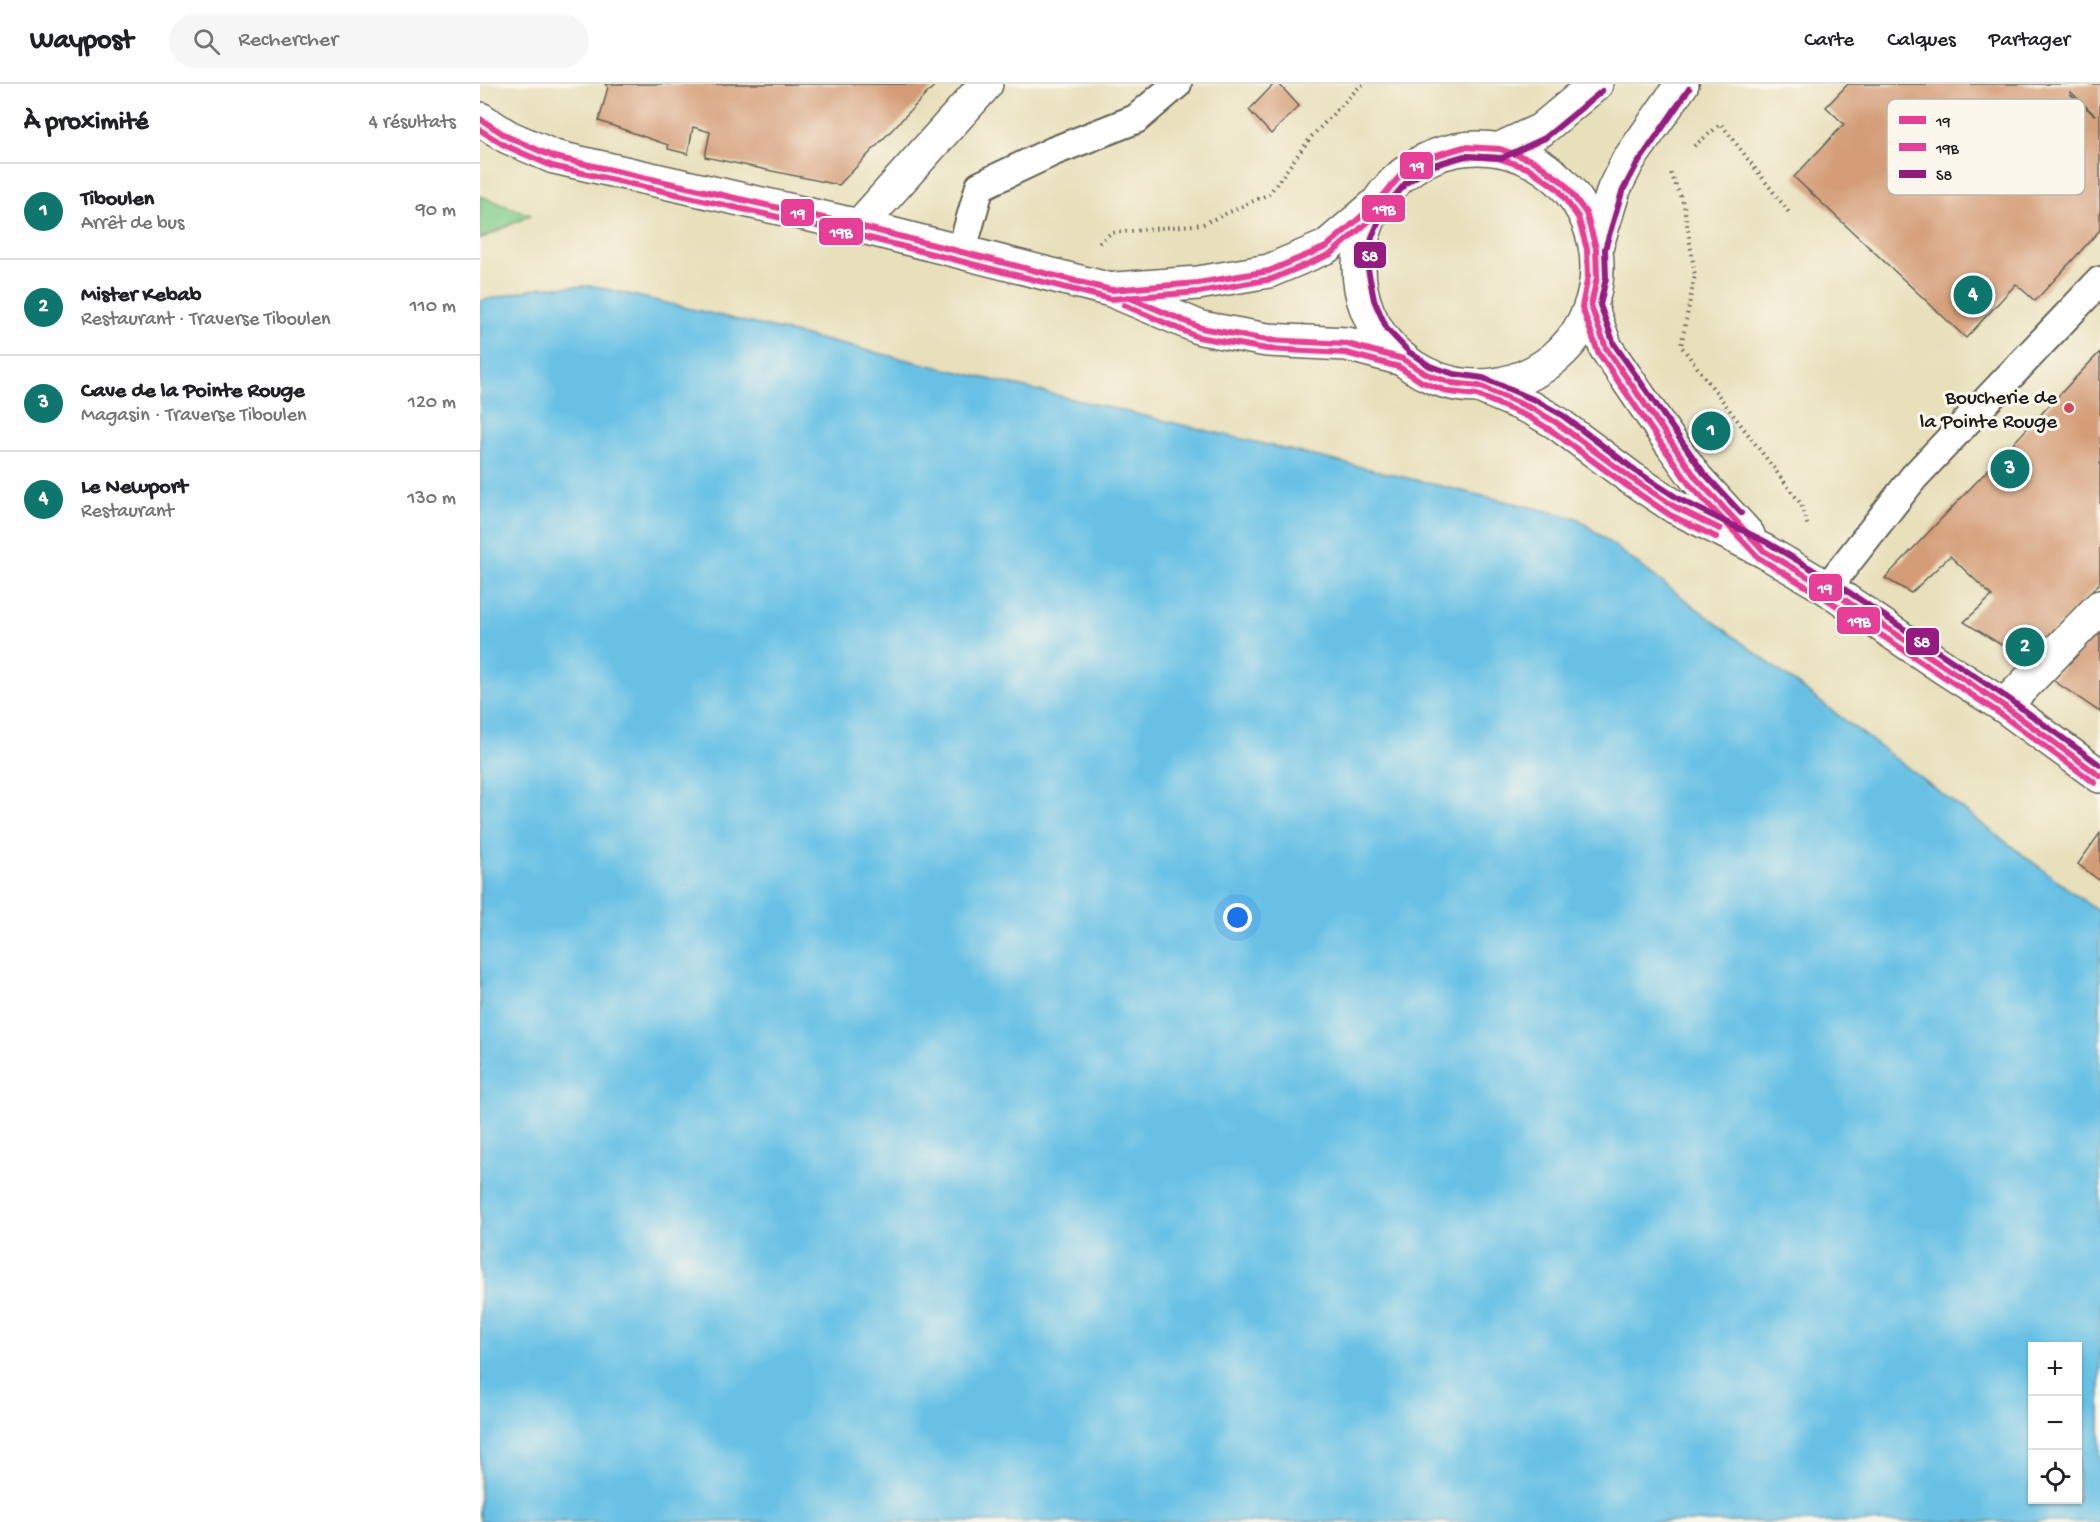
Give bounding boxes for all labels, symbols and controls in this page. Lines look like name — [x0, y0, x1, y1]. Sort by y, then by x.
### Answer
search box — [169, 14, 589, 68]
text: Waypost — [30, 25, 133, 58]
icon: search — [190, 25, 223, 58]
text: Rechercher — [238, 28, 338, 54]
text: Carte — [1804, 29, 1854, 54]
text: Calques — [1887, 29, 1956, 54]
text: Partager — [1989, 29, 2070, 54]
legend — [1887, 99, 2085, 195]
text: À proximité — [24, 108, 148, 139]
text: 4 résultats — [368, 112, 456, 135]
text: 19 — [1935, 114, 1950, 133]
text: 19B — [1935, 141, 1959, 160]
line badge: 19 — [1399, 151, 1434, 180]
text: 19 — [1409, 159, 1424, 178]
text: S8 — [1936, 168, 1952, 187]
text: Tiboulen — [81, 187, 154, 213]
line badge: 19B — [1361, 194, 1406, 223]
line badge: 19 — [780, 198, 815, 227]
text: 1 — [39, 200, 48, 223]
text: 90 m — [416, 200, 456, 223]
text: 19B — [1372, 202, 1396, 221]
text: 19 — [790, 206, 805, 225]
text: Arrêt de bus — [81, 213, 184, 236]
line badge: 19B — [818, 217, 864, 246]
text: 19B — [829, 225, 853, 244]
line badge: S8 — [1353, 241, 1387, 269]
text: S8 — [1362, 249, 1378, 268]
pin: 4 — [1954, 272, 1992, 318]
text: Mister Kebab — [81, 283, 201, 309]
text: 2 — [39, 296, 48, 319]
text: 110 m — [410, 296, 456, 319]
text: Restaurant · Traverse Tiboulen — [81, 309, 331, 332]
text: Cave de la Pointe Rouge — [81, 379, 305, 405]
place label: Boucherie de la Pointe Rouge — [1920, 387, 2058, 436]
text: 3 — [38, 392, 49, 415]
text: 120 m — [408, 392, 456, 415]
marker: Boucherie de la Pointe Rouge — [2062, 401, 2076, 415]
text: Magasin · Traverse Tiboulen — [81, 405, 307, 428]
pin: 1 — [1692, 408, 1730, 454]
pin: 3 — [1990, 446, 2030, 492]
text: Le Newport — [81, 475, 187, 501]
text: 4 — [39, 488, 48, 511]
text: 130 m — [407, 488, 456, 511]
text: Restaurant — [81, 501, 174, 524]
line badge: 19 — [1808, 573, 1843, 602]
text: 19 — [1817, 581, 1832, 600]
line badge: 19B — [1836, 606, 1881, 635]
text: 19B — [1847, 614, 1871, 633]
pin: 2 — [2006, 624, 2044, 670]
line badge: S8 — [1905, 627, 1940, 656]
text: S8 — [1914, 635, 1930, 654]
your location — [1223, 903, 1252, 932]
map controls — [2028, 1342, 2082, 1504]
button: + — [2028, 1342, 2082, 1396]
button: − — [2028, 1396, 2082, 1450]
button: locate — [2028, 1450, 2082, 1504]

